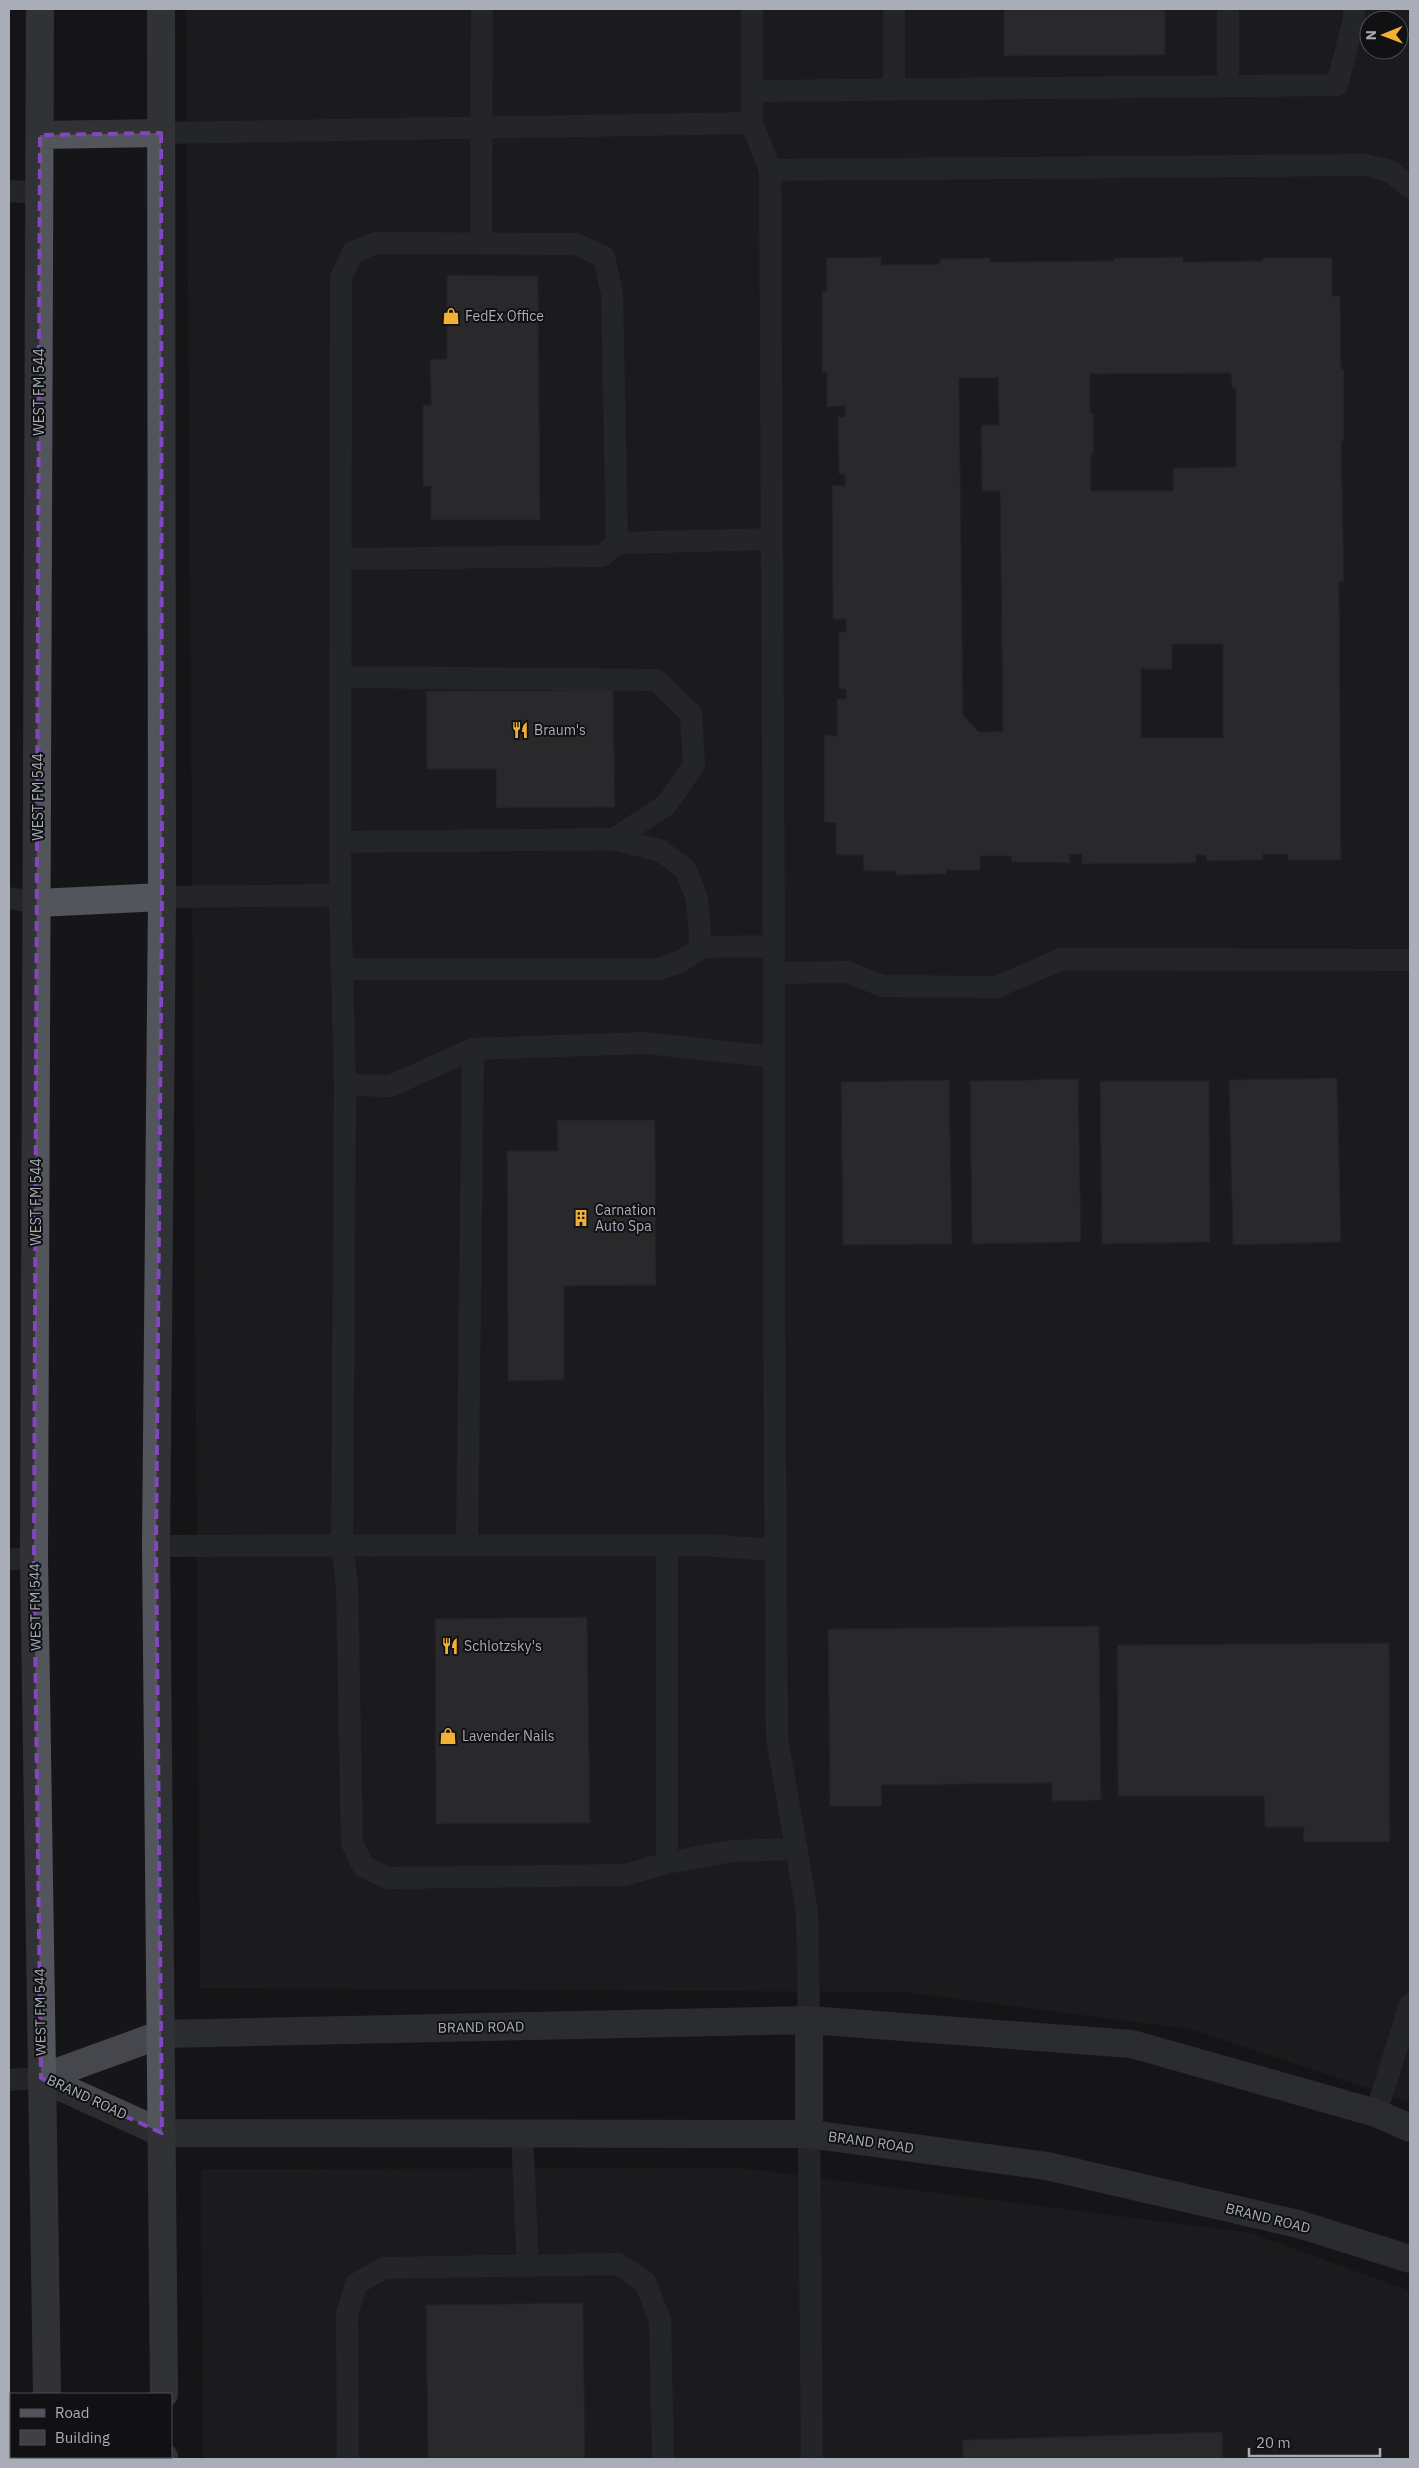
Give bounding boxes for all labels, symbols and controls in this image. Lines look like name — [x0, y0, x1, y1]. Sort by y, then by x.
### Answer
north arrow — [1359, 10, 1409, 60]
text: N — [1362, 30, 1380, 40]
shop icon: FedEx Office — [441, 306, 461, 326]
place label: FedEx Office — [465, 307, 544, 325]
street label: WEST FM 544 — [30, 348, 48, 436]
restaurant icon: Braum's — [510, 720, 530, 740]
place label: Braum's — [534, 721, 586, 739]
street label: WEST FM 544 — [29, 753, 47, 841]
street label: WEST FM 544 — [27, 1158, 45, 1246]
place label: Carnation Auto Spa — [595, 1201, 656, 1235]
building icon: Carnation Auto Spa — [571, 1208, 591, 1228]
street label: WEST FM 544 — [25, 1563, 45, 1651]
restaurant icon: Schlotzsky's — [440, 1636, 460, 1656]
place label: Schlotzsky's — [464, 1637, 542, 1655]
shop icon: Lavender Nails — [438, 1726, 458, 1746]
place label: Lavender Nails — [462, 1727, 555, 1745]
street label: WEST FM 544 — [30, 1968, 50, 2056]
street label: BRAND ROAD — [438, 2017, 524, 2037]
street label: BRAND ROAD — [44, 2071, 130, 2123]
street label: BRAND ROAD — [827, 2127, 915, 2157]
street label: BRAND ROAD — [1224, 2199, 1312, 2237]
legend — [10, 2393, 172, 2458]
text: Road — [55, 2403, 90, 2422]
scale bar — [1249, 2426, 1380, 2458]
text: Building — [55, 2428, 110, 2447]
text: 20 m — [1256, 2433, 1291, 2452]

